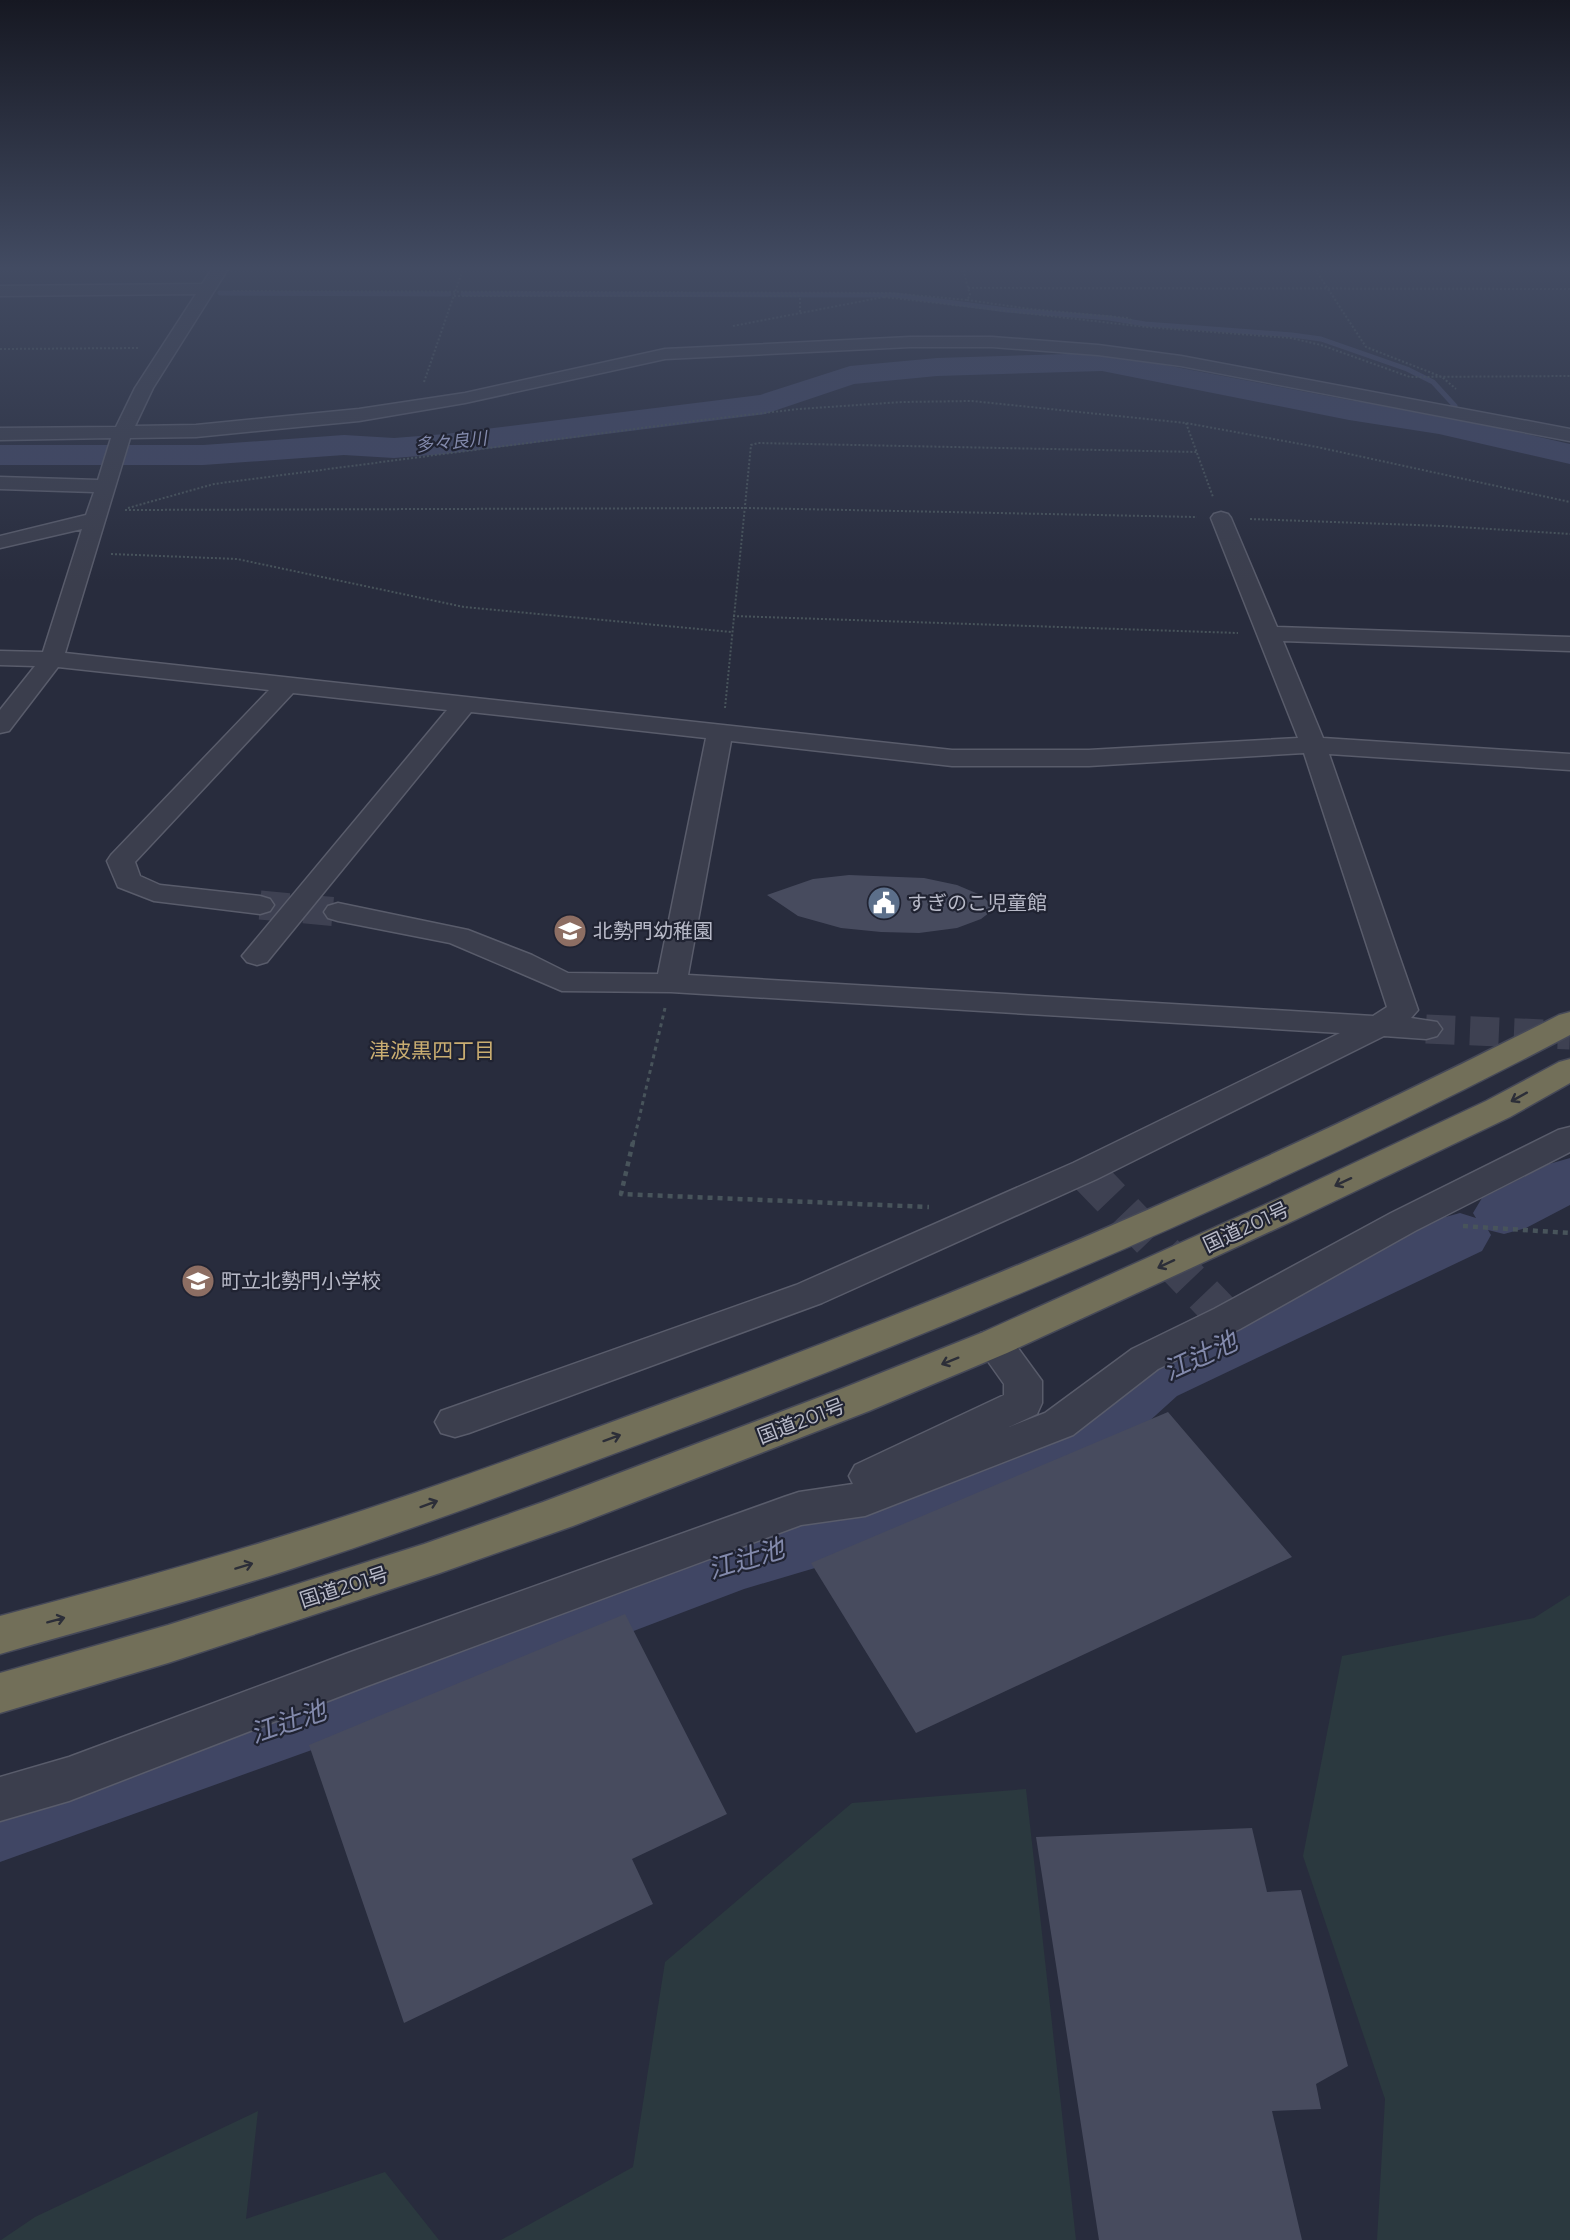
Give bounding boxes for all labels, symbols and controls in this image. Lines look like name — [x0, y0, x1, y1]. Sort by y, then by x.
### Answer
water label: 多々良川 — [414, 427, 490, 457]
public building icon: すぎのこ児童館 — [866, 885, 902, 921]
place label: すぎのこ児童館 — [907, 891, 1047, 915]
school or university icon: 北勢門幼稚園 — [552, 913, 588, 949]
place label: 北勢門幼稚園 — [593, 919, 713, 943]
district label: 津波黒四丁目 — [369, 1038, 495, 1063]
one-way arrow — [1510, 1092, 1528, 1103]
one-way arrow — [1335, 1177, 1353, 1189]
street label: 国道201号 — [1199, 1197, 1293, 1257]
one-way arrow — [1158, 1259, 1176, 1270]
school or university icon: 町立北勢門小学校 — [180, 1263, 216, 1299]
place label: 町立北勢門小学校 — [221, 1269, 381, 1293]
water label: 江辻池 — [1158, 1324, 1245, 1387]
one-way arrow — [941, 1356, 960, 1367]
street label: 国道201号 — [754, 1393, 848, 1449]
one-way arrow — [602, 1432, 621, 1443]
one-way arrow — [419, 1497, 438, 1508]
water label: 江辻池 — [704, 1531, 791, 1586]
one-way arrow — [234, 1560, 253, 1571]
street label: 国道201号 — [297, 1561, 391, 1613]
one-way arrow — [47, 1613, 66, 1625]
water label: 江辻池 — [246, 1693, 333, 1750]

